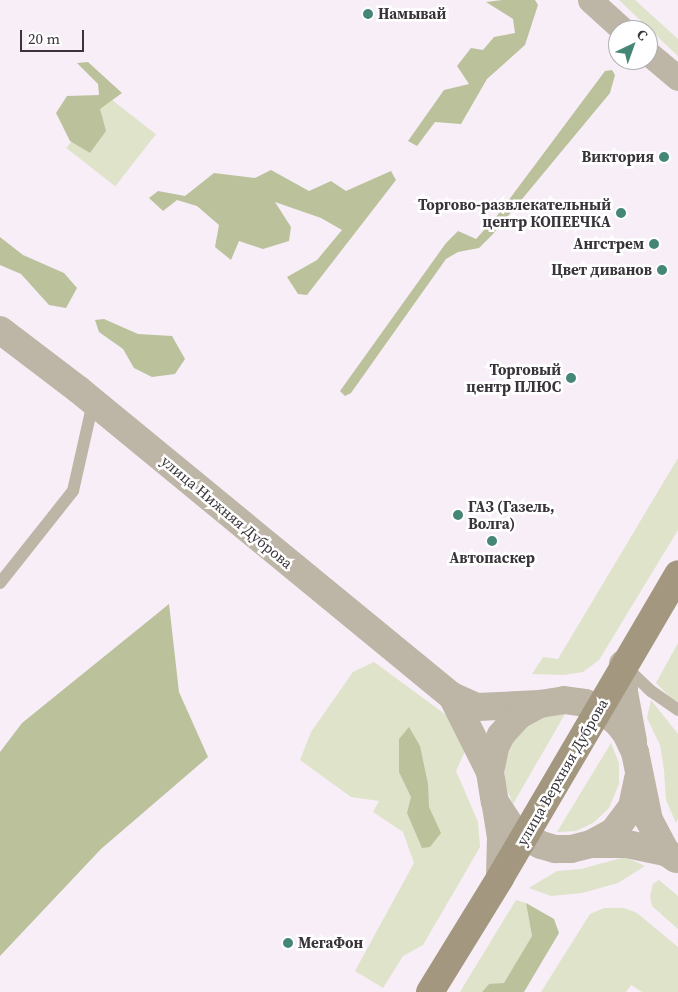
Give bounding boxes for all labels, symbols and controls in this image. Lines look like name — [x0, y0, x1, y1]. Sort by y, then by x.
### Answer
place label: Намывай — [378, 5, 446, 23]
marker: Намывай — [362, 8, 374, 20]
scale bar — [22, 20, 86, 52]
north arrow — [608, 20, 658, 70]
text: С — [632, 24, 652, 45]
text: 20 m — [28, 28, 60, 49]
place label: Виктория — [582, 148, 654, 166]
marker: Виктория — [658, 151, 670, 163]
place label: Торгово-развлекательный центр КОПЕЕЧКА — [418, 195, 611, 230]
marker: Торгово-развлекательный центр КОПЕЕЧКА — [615, 207, 627, 219]
place label: Ангстрем — [573, 235, 644, 253]
marker: Ангстрем — [648, 238, 660, 250]
place label: Цвет диванов — [551, 261, 652, 279]
marker: Цвет диванов — [656, 264, 668, 276]
place label: Торговый центр ПЛЮС — [466, 360, 561, 395]
marker: Торговый центр ПЛЮС — [565, 372, 577, 384]
street label: улица Нижняя Дуброва — [158, 452, 296, 572]
place label: ГАЗ (Газель, Волга) — [468, 497, 554, 532]
marker: ГАЗ (Газель, Волга) — [452, 509, 464, 521]
marker: Автопаскер — [486, 535, 498, 547]
place label: Автопаскер — [449, 549, 535, 567]
street label: улица Верхняя Дуброва — [513, 695, 611, 849]
place label: МегаФон — [298, 934, 363, 952]
marker: МегаФон — [282, 937, 294, 949]

